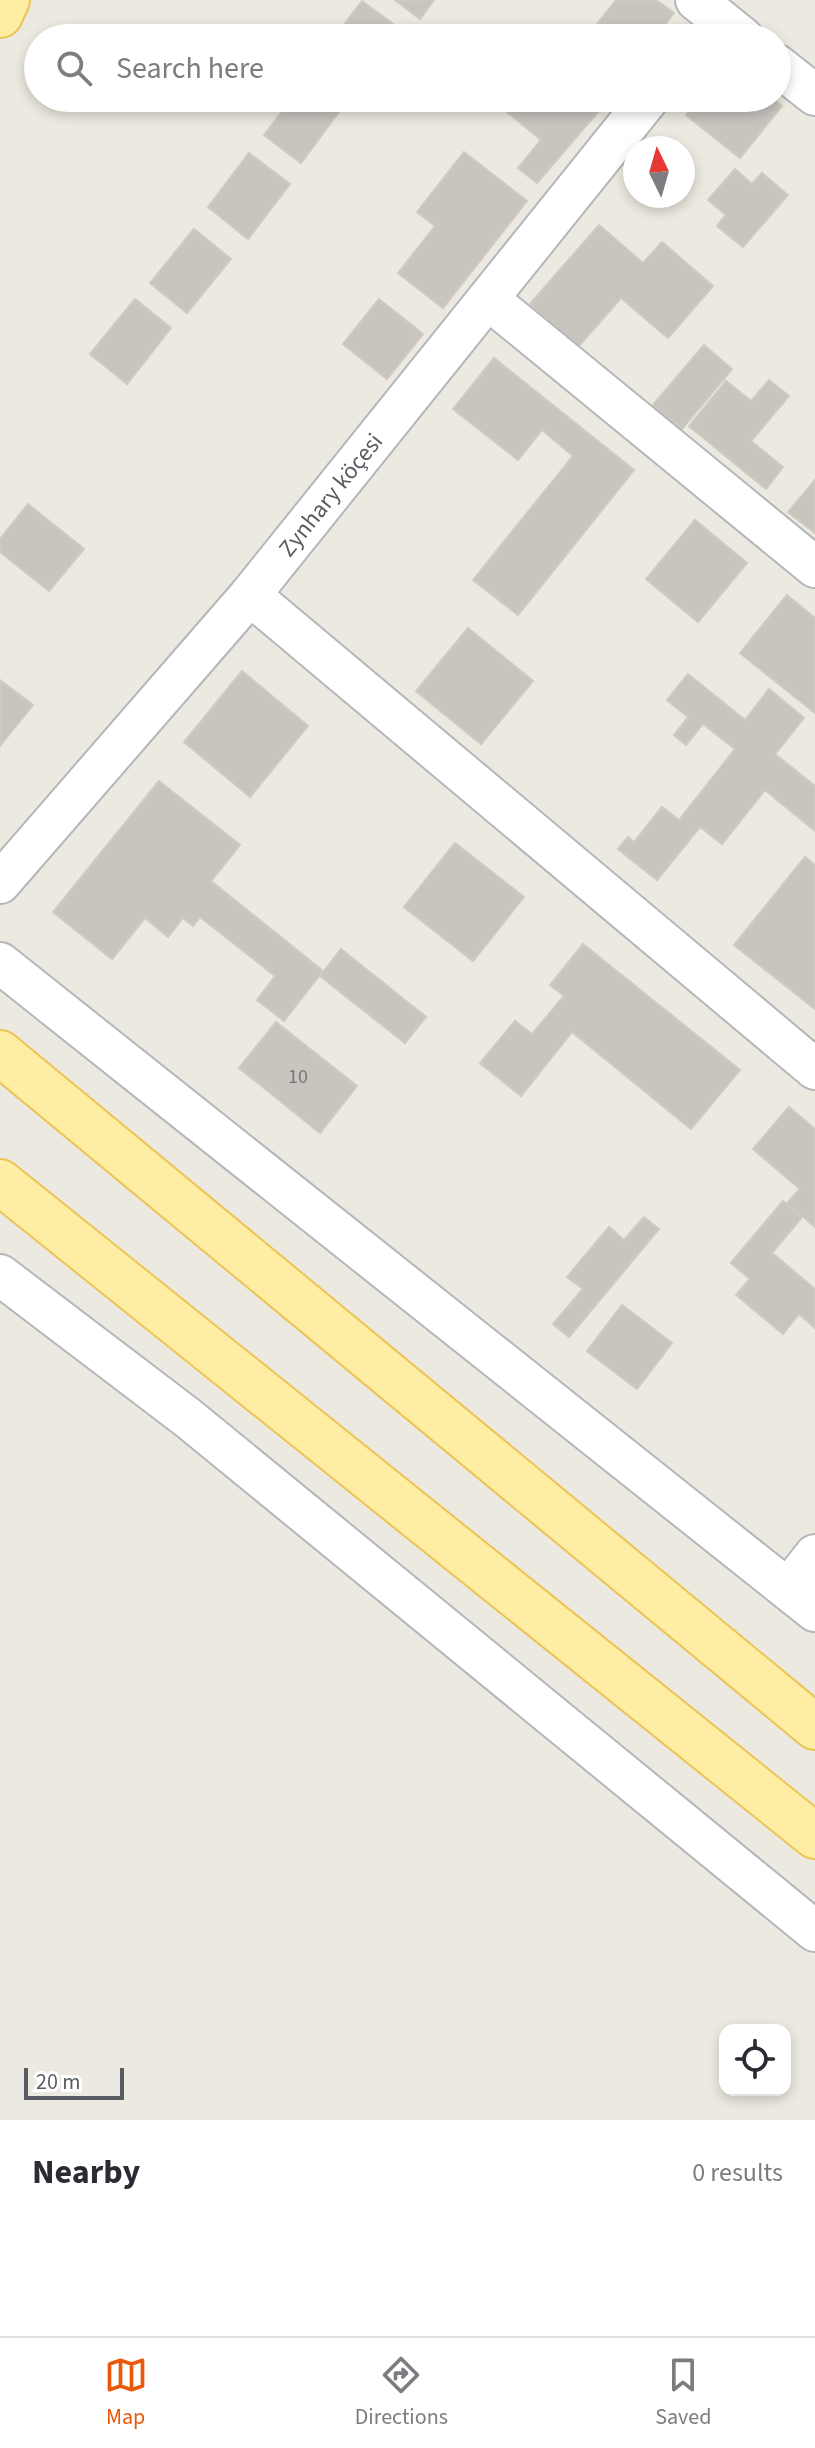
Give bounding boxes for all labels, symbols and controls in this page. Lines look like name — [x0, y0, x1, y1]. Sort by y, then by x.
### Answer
search box — [24, 24, 791, 112]
icon: search — [52, 46, 96, 90]
text: Search here — [116, 47, 264, 90]
north arrow — [623, 136, 695, 208]
street label: Zynhary köçesi — [270, 425, 391, 564]
house number: 10 — [288, 1063, 308, 1091]
map controls — [719, 2024, 791, 2096]
button: locate — [719, 2024, 791, 2096]
scale bar — [24, 2064, 124, 2100]
text: 20 m — [36, 2066, 81, 2098]
text: Nearby — [32, 2148, 140, 2197]
text: 0 results — [692, 2154, 783, 2191]
tab: Map — [104, 2353, 148, 2433]
tab: Directions — [355, 2353, 448, 2433]
tab: Saved — [655, 2353, 711, 2433]

